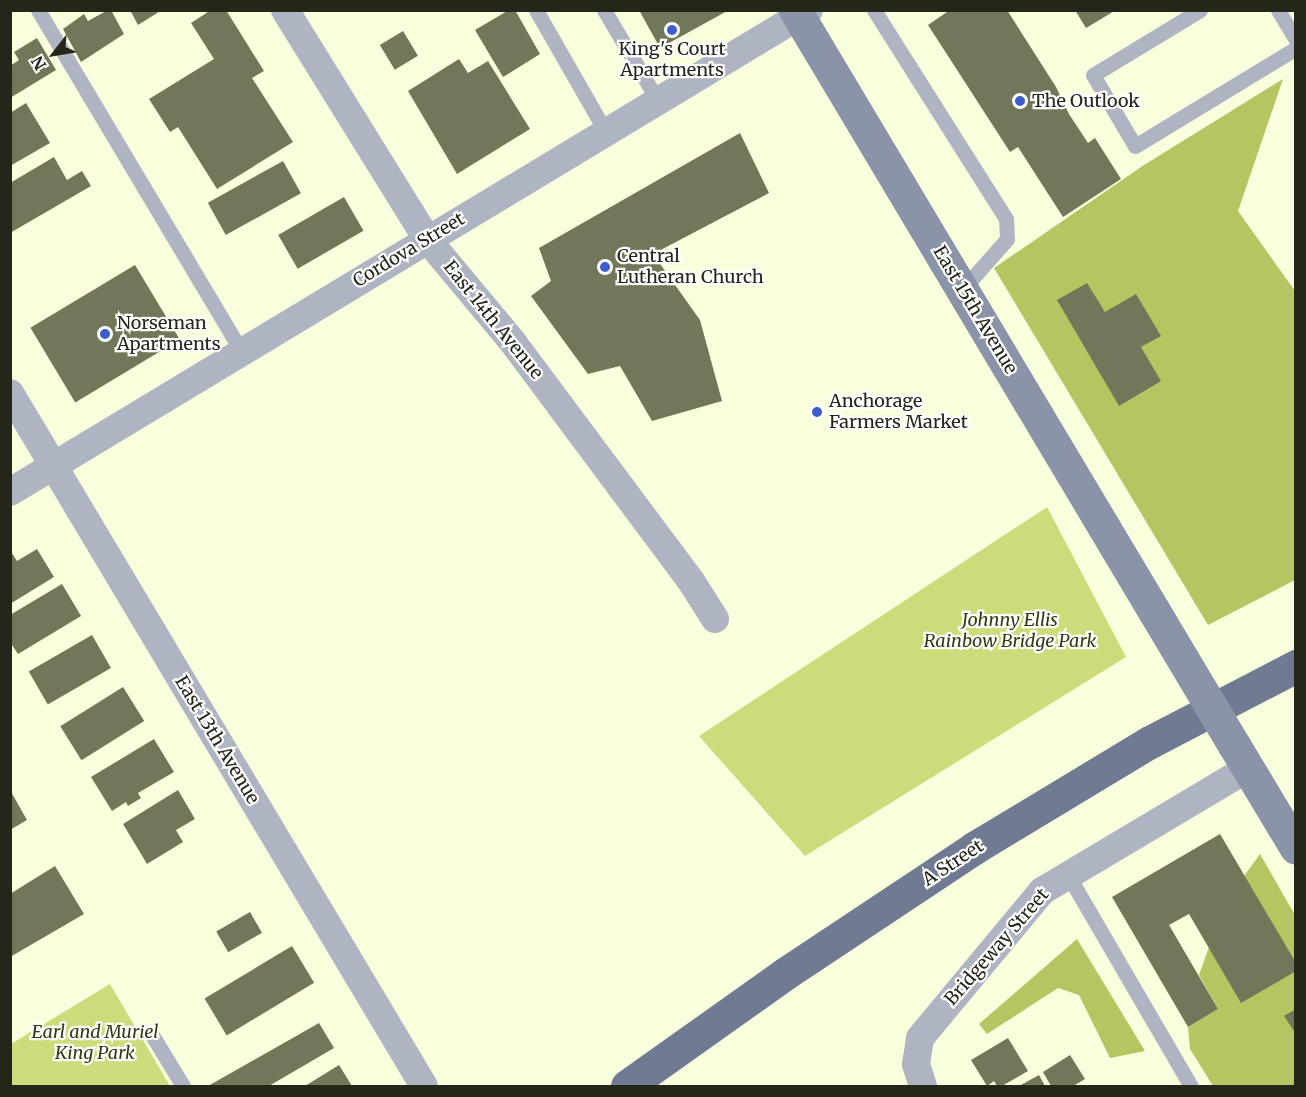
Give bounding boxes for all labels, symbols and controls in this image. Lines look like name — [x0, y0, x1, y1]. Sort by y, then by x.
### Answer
marker: King's Court Apartments — [665, 23, 679, 37]
north arrow — [24, 24, 84, 84]
place label: King's Court Apartments — [618, 39, 726, 82]
text: N — [27, 53, 50, 74]
place label: The Outlook — [1032, 90, 1140, 112]
marker: The Outlook — [1013, 94, 1027, 108]
street label: Cordova Street — [349, 208, 469, 292]
street label: East 15th Avenue — [928, 242, 1022, 378]
place label: Central Lutheran Church — [617, 246, 764, 288]
street label: East 14th Avenue — [439, 256, 547, 384]
marker: Central Lutheran Church — [598, 260, 612, 274]
place label: Norseman Apartments — [117, 313, 220, 356]
marker: Norseman Apartments — [98, 327, 112, 341]
place label: Anchorage Farmers Market — [829, 391, 968, 434]
marker: Anchorage Farmers Market — [810, 405, 824, 419]
park label: Johnny Ellis Rainbow Bridge Park — [924, 610, 1096, 652]
street label: East 13th Avenue — [170, 672, 264, 808]
street label: A Street — [918, 835, 988, 891]
street label: Bridgeway Street — [940, 884, 1054, 1010]
park label: Earl and Muriel King Park — [31, 1022, 159, 1064]

